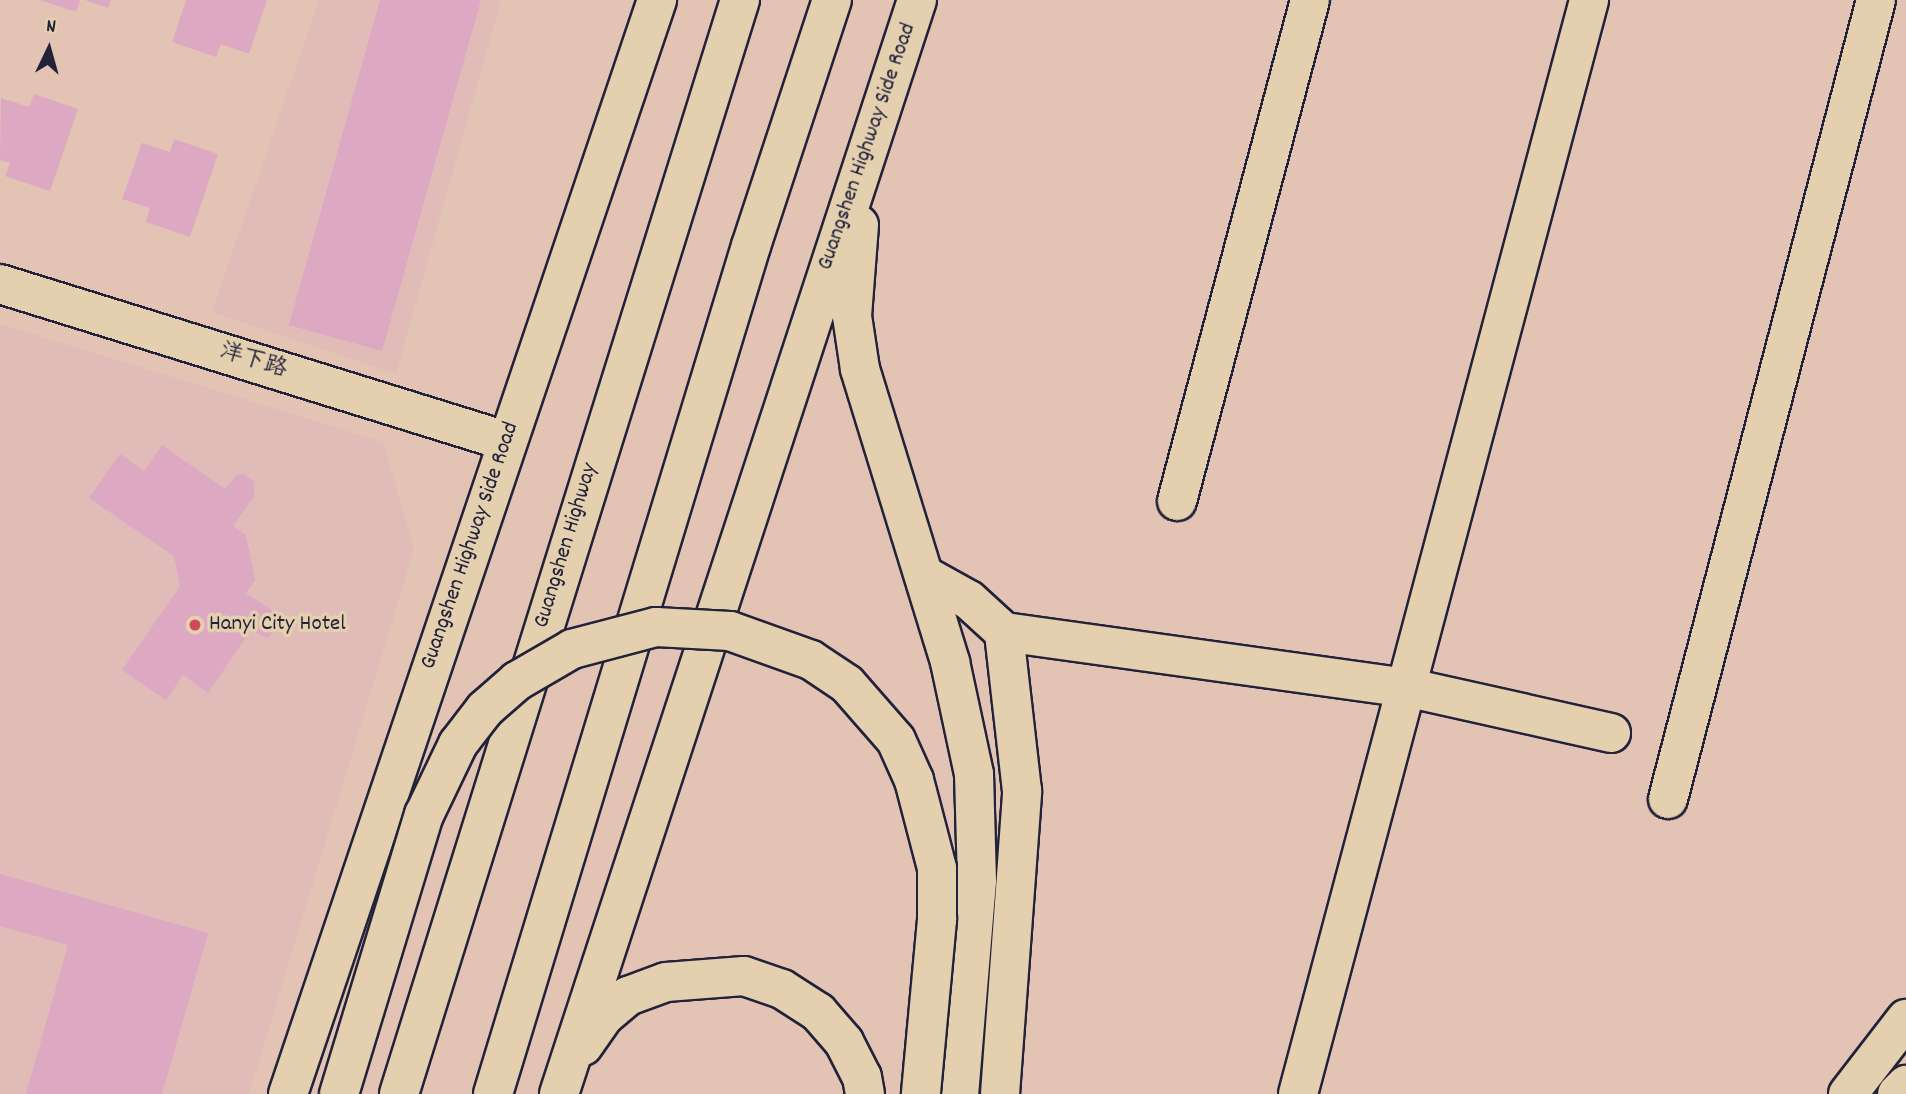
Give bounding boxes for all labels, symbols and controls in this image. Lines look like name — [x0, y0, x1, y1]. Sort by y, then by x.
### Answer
north arrow — [14, 14, 84, 84]
text: N — [45, 14, 57, 41]
street label: Guangshen Highway Side Road — [813, 20, 923, 274]
street label: 洋下路 — [216, 339, 290, 385]
street label: Guangshen Highway Side Road — [416, 419, 526, 673]
street label: Guangshen Highway — [529, 460, 605, 632]
place label: Hanyi City Hotel — [209, 611, 346, 639]
marker: Hanyi City Hotel — [187, 617, 203, 633]

